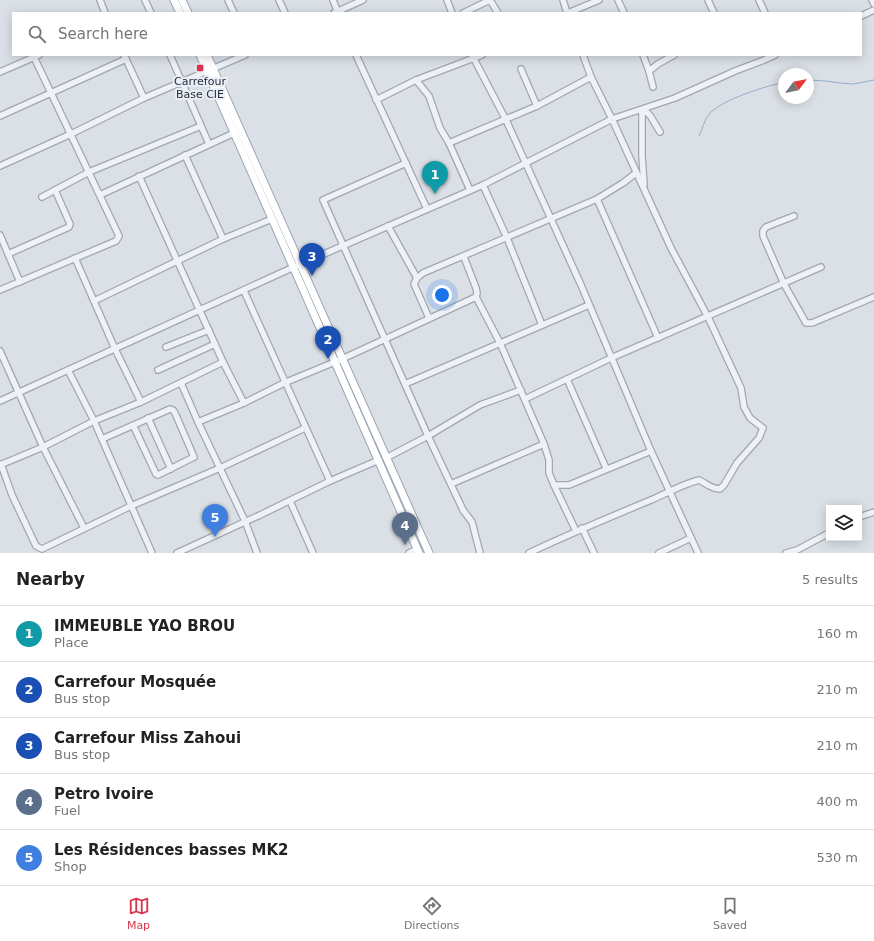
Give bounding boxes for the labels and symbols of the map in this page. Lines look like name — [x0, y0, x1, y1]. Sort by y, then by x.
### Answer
marker: Carrefour Base CIE — [195, 63, 205, 73]
north arrow — [778, 68, 814, 104]
place label: Carrefour Base CIE — [174, 75, 226, 101]
pin: 1 — [422, 161, 448, 194]
pin: 3 — [299, 243, 325, 276]
your location — [432, 285, 452, 305]
pin: 2 — [315, 326, 341, 359]
pin: 5 — [202, 504, 228, 537]
pin: 4 — [392, 512, 418, 545]

